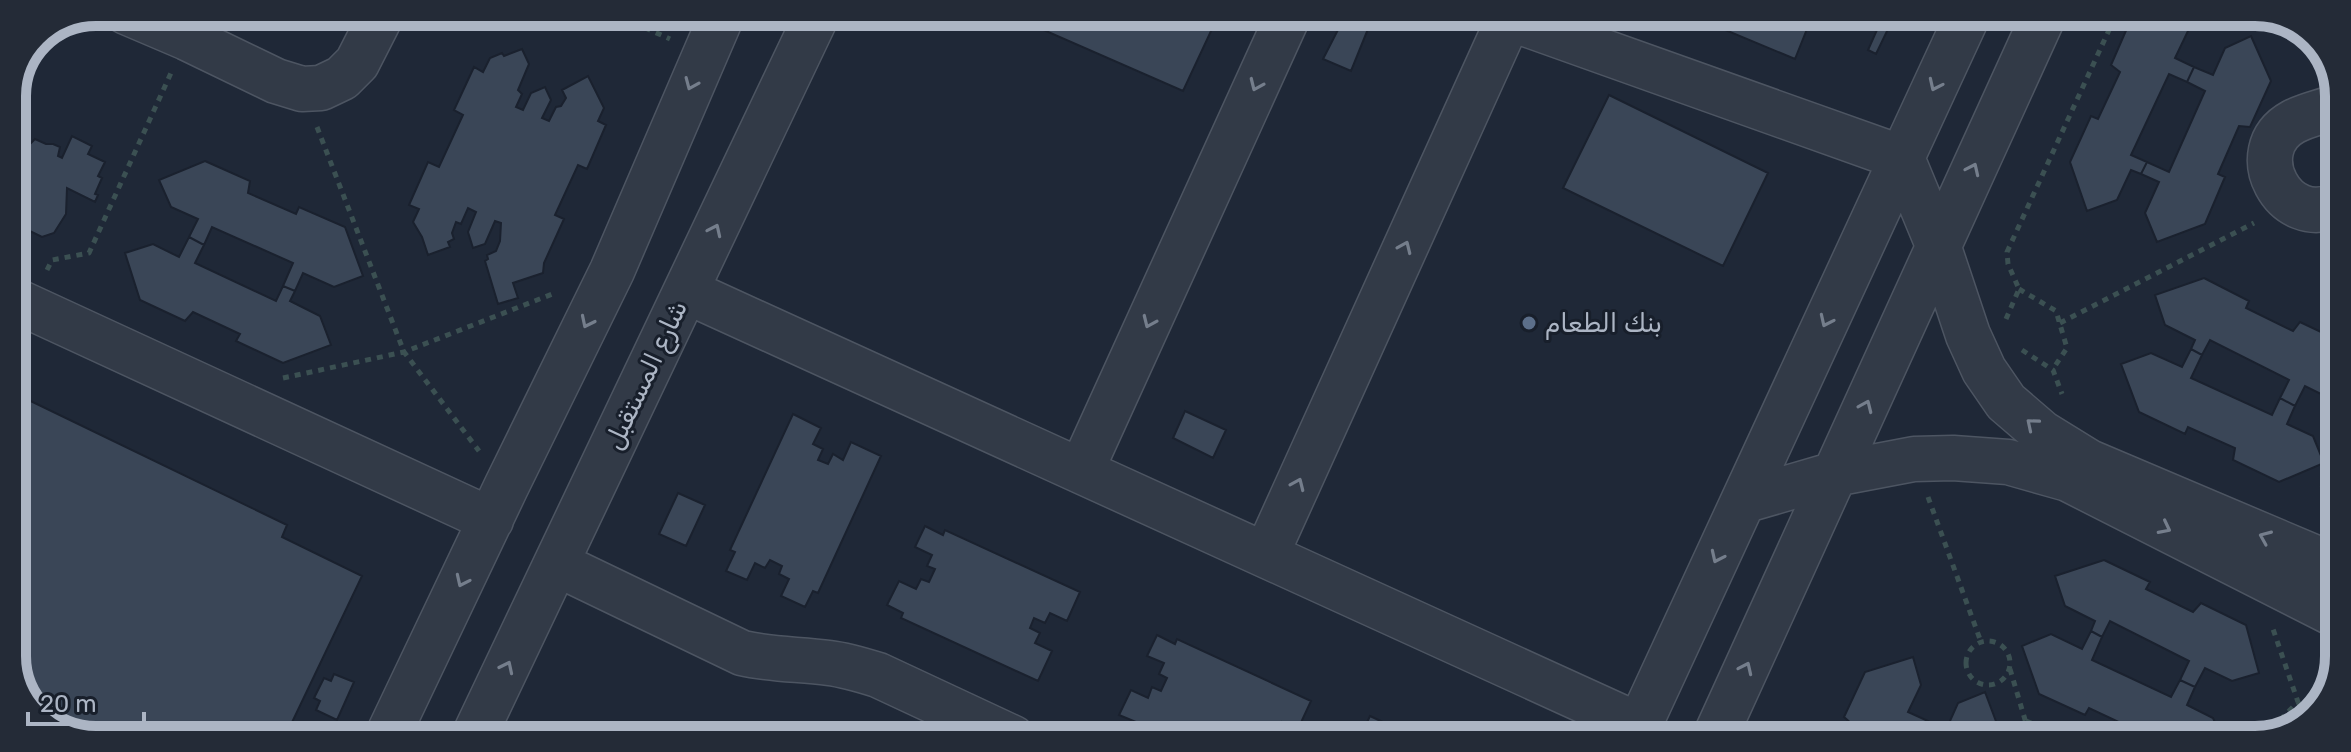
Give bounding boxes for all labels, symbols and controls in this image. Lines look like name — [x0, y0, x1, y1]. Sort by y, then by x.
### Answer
one-way arrow — [685, 76, 701, 90]
one-way arrow — [1250, 76, 1266, 91]
one-way arrow — [1929, 77, 1945, 92]
one-way arrow — [1963, 163, 1979, 177]
one-way arrow — [705, 224, 721, 238]
one-way arrow — [1395, 241, 1411, 255]
street label: شارع المستقبل — [598, 296, 696, 455]
place label: بنك الطعام — [1545, 308, 1662, 340]
one-way arrow — [1143, 313, 1159, 328]
one-way arrow — [1820, 313, 1836, 328]
one-way arrow — [581, 314, 597, 329]
marker: بنك الطعام — [1520, 314, 1538, 332]
one-way arrow — [1856, 400, 1872, 414]
one-way arrow — [2026, 419, 2041, 434]
one-way arrow — [1288, 478, 1304, 492]
one-way arrow — [2157, 518, 2172, 533]
one-way arrow — [2259, 530, 2273, 546]
one-way arrow — [1711, 549, 1727, 564]
one-way arrow — [456, 573, 472, 588]
one-way arrow — [497, 661, 513, 676]
one-way arrow — [1737, 662, 1753, 677]
scale bar — [28, 676, 144, 726]
text: 20 m — [40, 690, 97, 718]

